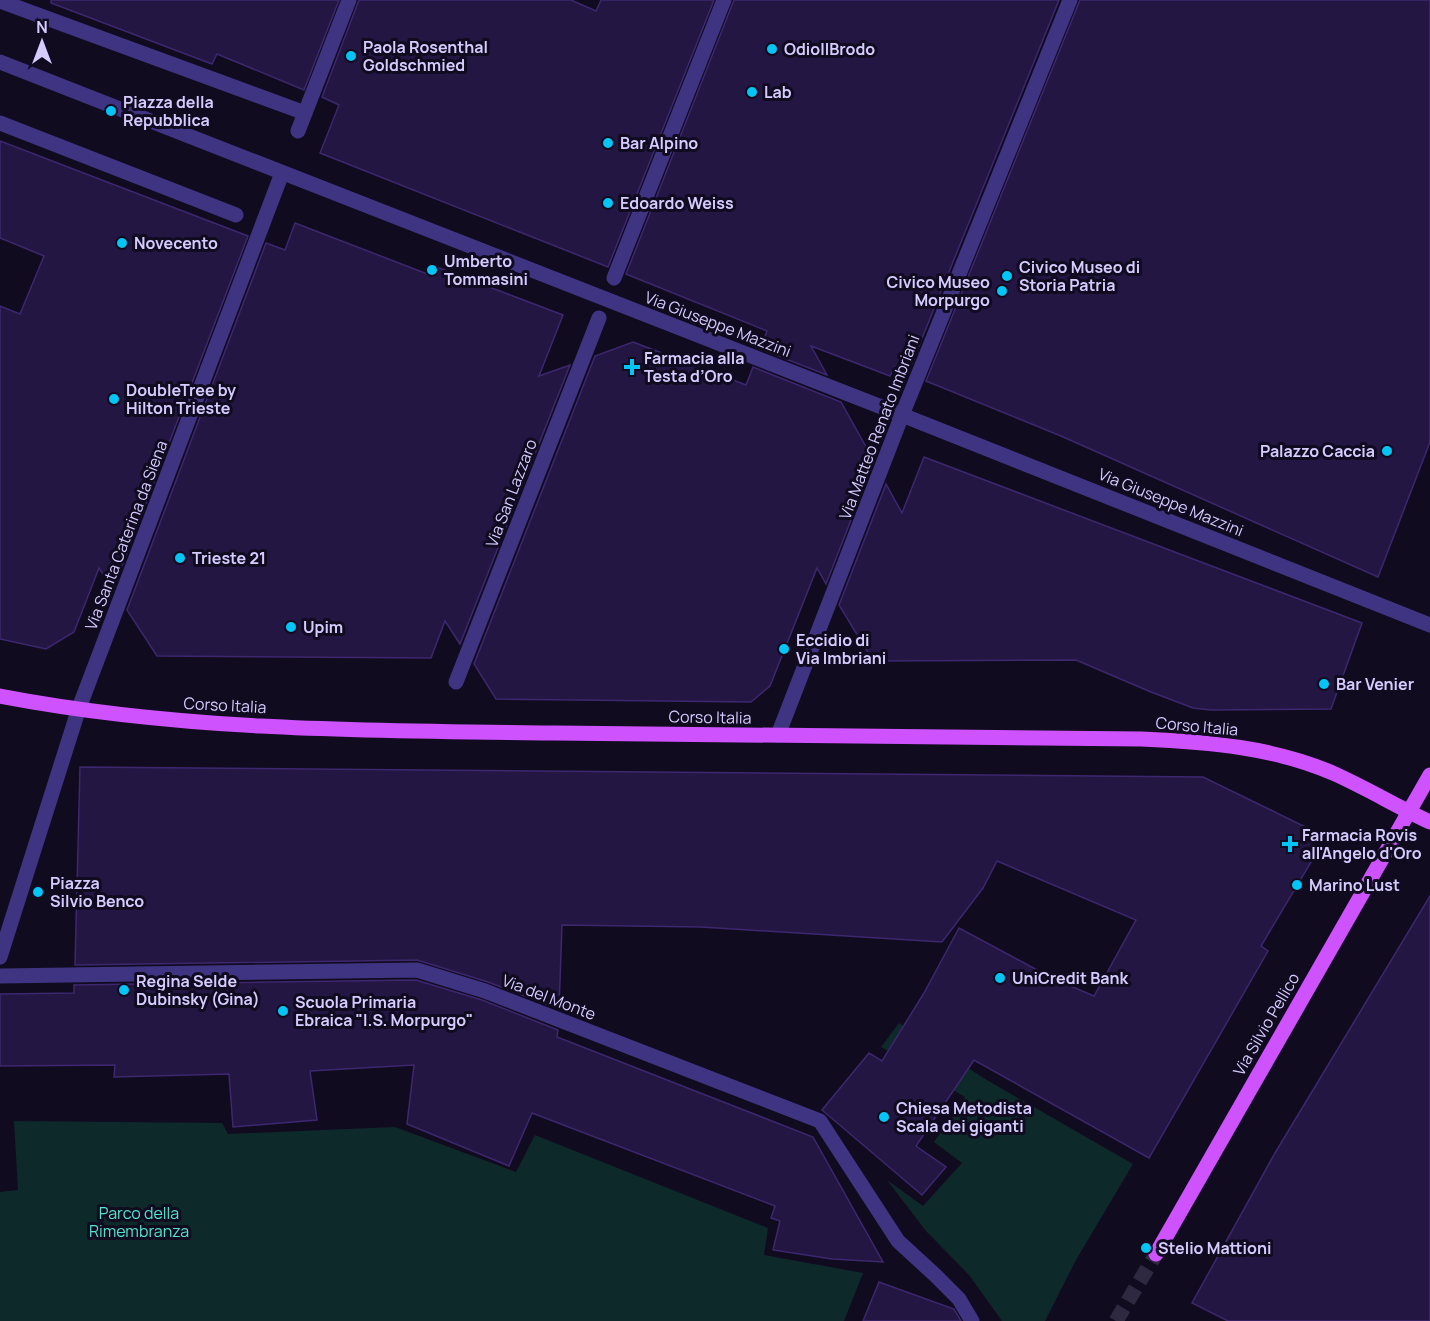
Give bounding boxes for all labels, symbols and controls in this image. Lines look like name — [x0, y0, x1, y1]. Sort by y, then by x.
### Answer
north arrow — [12, 12, 72, 72]
text: N — [36, 16, 48, 38]
place label: Paola Rosenthal Goldschmied — [363, 36, 488, 76]
place label: OdioIlBrodo — [784, 38, 875, 60]
marker: OdioIlBrodo — [765, 42, 779, 56]
marker: Paola Rosenthal Goldschmied — [344, 49, 358, 63]
place label: Lab — [764, 81, 792, 103]
marker: Lab — [745, 85, 759, 99]
place label: Piazza della Repubblica — [123, 91, 214, 131]
marker: Piazza della Repubblica — [104, 104, 118, 118]
place label: Bar Alpino — [620, 132, 698, 154]
marker: Bar Alpino — [601, 136, 615, 150]
place label: Edoardo Weiss — [620, 192, 734, 214]
marker: Edoardo Weiss — [601, 196, 615, 210]
place label: Novecento — [134, 232, 218, 254]
marker: Novecento — [115, 236, 129, 250]
place label: Umberto Tommasini — [444, 250, 528, 290]
place label: Civico Museo di Storia Patria — [1019, 256, 1140, 296]
marker: Umberto Tommasini — [425, 263, 439, 277]
marker: Civico Museo di Storia Patria — [1000, 269, 1014, 283]
place label: Civico Museo Morpurgo — [886, 271, 990, 311]
marker: Civico Museo Morpurgo — [995, 284, 1009, 298]
street label: Via Giuseppe Mazzini — [642, 286, 794, 362]
street label: Via Matteo Renato Imbriani — [834, 332, 924, 522]
place label: Farmacia alla Testa d’Oro — [644, 347, 745, 387]
marker: Farmacia alla Testa d’Oro — [625, 360, 639, 374]
place label: DoubleTree by Hilton Trieste — [126, 379, 236, 419]
marker: DoubleTree by Hilton Trieste — [107, 392, 121, 406]
street label: Via San Lazzaro — [480, 436, 542, 550]
street label: Via Santa Caterina da Siena — [80, 437, 172, 633]
place label: Palazzo Caccia — [1260, 440, 1375, 462]
marker: Palazzo Caccia — [1380, 444, 1394, 458]
street label: Via Giuseppe Mazzini — [1095, 463, 1247, 541]
place label: Trieste 21 — [192, 547, 266, 569]
marker: Trieste 21 — [173, 551, 187, 565]
place label: Upim — [303, 616, 343, 638]
marker: Upim — [284, 620, 298, 634]
place label: Eccidio di Via Imbriani — [796, 629, 886, 669]
marker: Eccidio di Via Imbriani — [777, 642, 791, 656]
place label: Bar Venier — [1336, 673, 1414, 695]
marker: Bar Venier — [1317, 677, 1331, 691]
street label: Corso Italia — [183, 692, 267, 718]
street label: Corso Italia — [668, 705, 752, 729]
street label: Corso Italia — [1155, 711, 1239, 741]
place label: Farmacia Rovis all'Angelo d'Oro — [1302, 824, 1422, 864]
marker: Farmacia Rovis all'Angelo d'Oro — [1283, 837, 1297, 851]
place label: Piazza Silvio Benco — [50, 872, 144, 912]
place label: Marino Lust — [1309, 874, 1400, 896]
marker: Marino Lust — [1290, 878, 1304, 892]
marker: Piazza Silvio Benco — [31, 885, 45, 899]
place label: UniCredit Bank — [1012, 967, 1128, 989]
street label: Via del Monte — [499, 969, 599, 1025]
street label: Via Silvio Pellico — [1228, 969, 1304, 1079]
place label: Regina Selde Dubinsky (Gina) — [136, 970, 260, 1010]
marker: UniCredit Bank — [993, 971, 1007, 985]
marker: Regina Selde Dubinsky (Gina) — [117, 983, 131, 997]
place label: Scuola Primaria Ebraica "I.S. Morpurgo" — [295, 991, 473, 1031]
marker: Scuola Primaria Ebraica "I.S. Morpurgo" — [276, 1004, 290, 1018]
place label: Chiesa Metodista Scala dei giganti — [896, 1097, 1032, 1137]
marker: Chiesa Metodista Scala dei giganti — [877, 1110, 891, 1124]
park label: Parco della Rimembranza — [89, 1202, 189, 1242]
place label: Stelio Mattioni — [1158, 1237, 1271, 1259]
marker: Stelio Mattioni — [1139, 1241, 1153, 1255]

